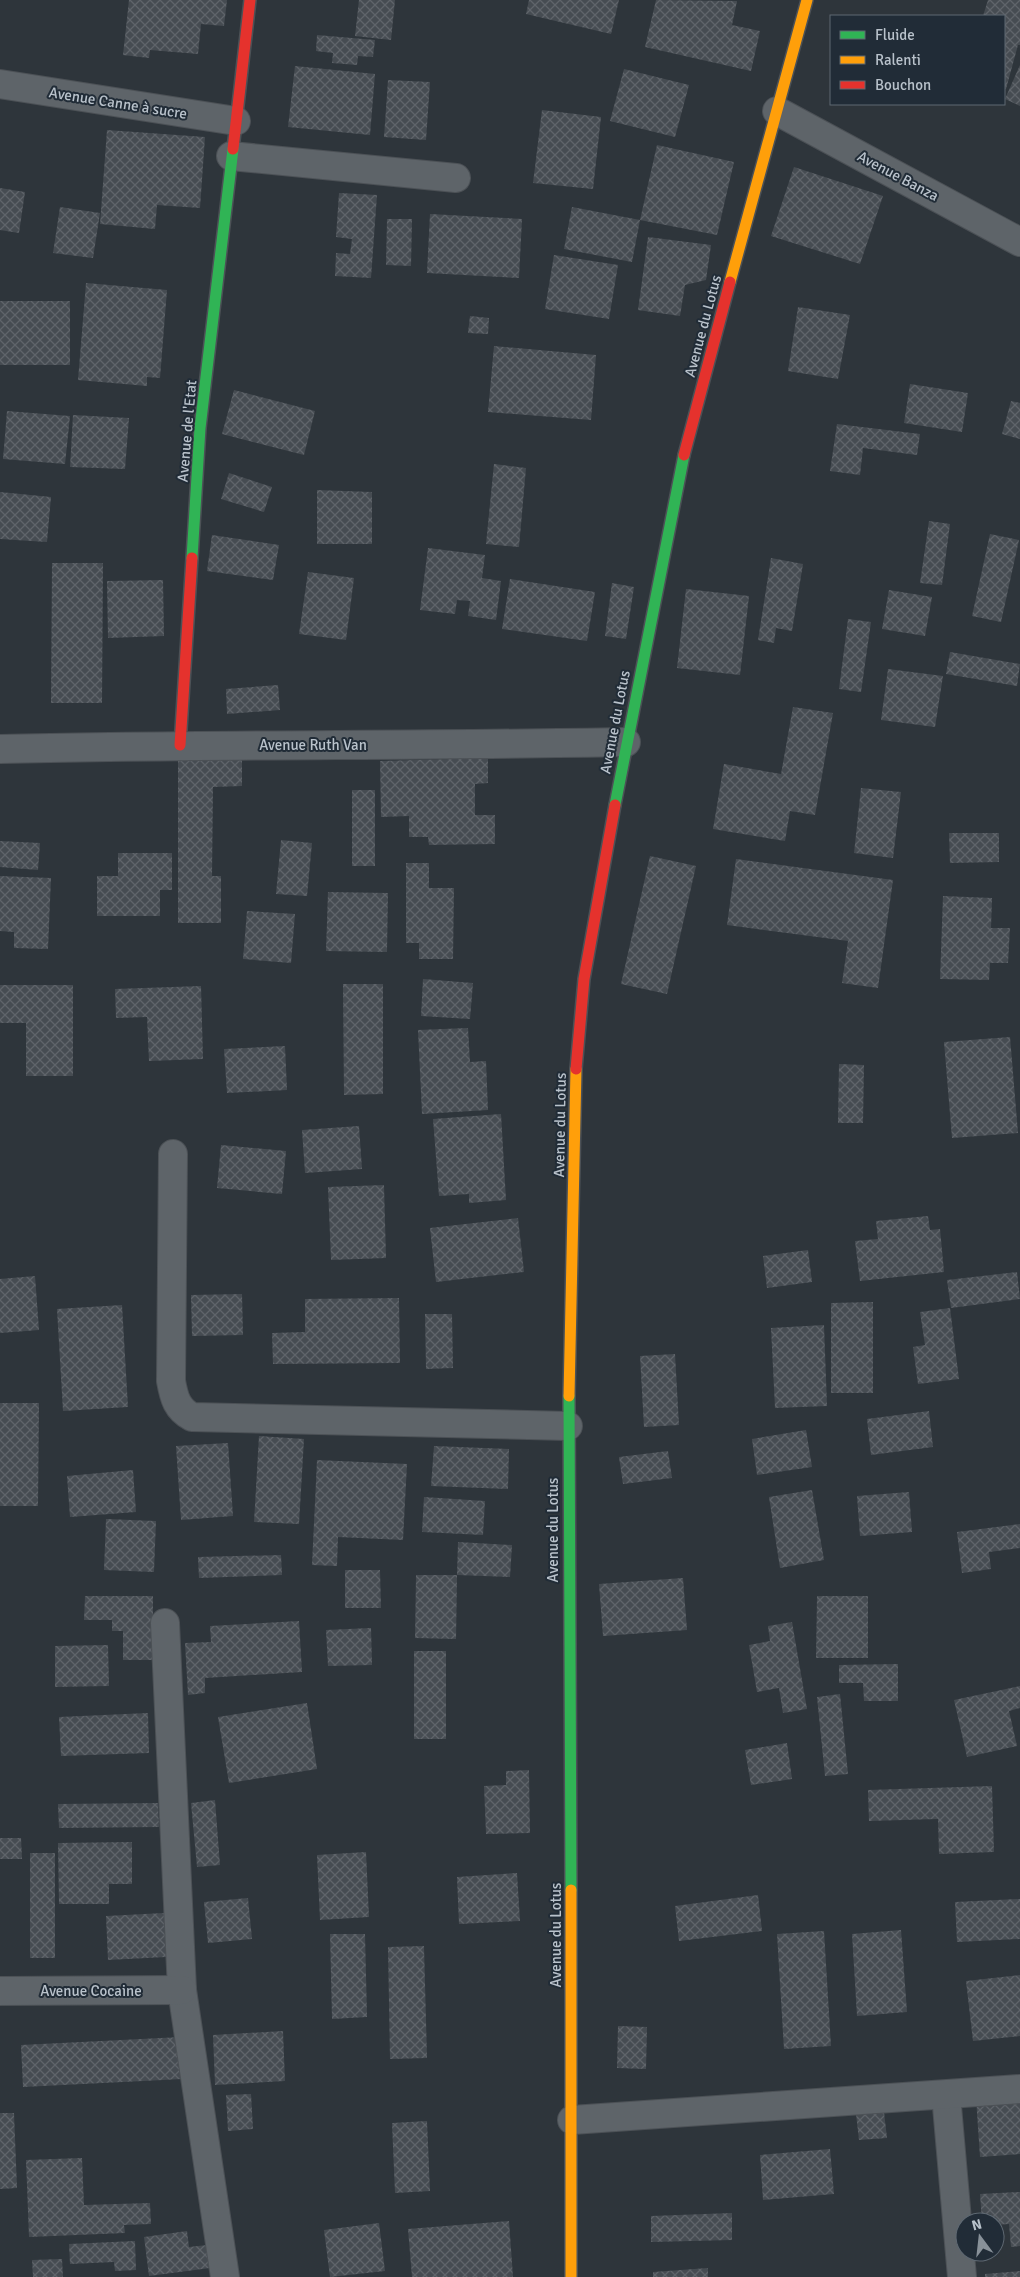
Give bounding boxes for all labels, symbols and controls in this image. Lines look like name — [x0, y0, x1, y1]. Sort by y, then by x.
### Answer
legend — [830, 15, 1005, 105]
text: Fluide — [875, 26, 915, 44]
text: Ralenti — [875, 51, 921, 69]
text: Bouchon — [875, 76, 931, 94]
street label: Avenue Canne à sucre — [48, 83, 188, 123]
street label: Avenue Banza — [854, 147, 942, 205]
street label: Avenue du Lotus — [681, 273, 725, 379]
street label: Avenue de l'Etat — [174, 379, 200, 483]
street label: Avenue du Lotus — [596, 668, 634, 775]
street label: Avenue Ruth Van — [259, 736, 367, 754]
street label: Avenue du Lotus — [550, 1072, 570, 1178]
street label: Avenue du Lotus — [544, 1477, 562, 1582]
street label: Avenue du Lotus — [547, 1882, 565, 1987]
street label: Avenue Cocaine — [40, 1982, 142, 2000]
north arrow — [955, 2212, 1005, 2262]
text: N — [970, 2215, 984, 2234]

